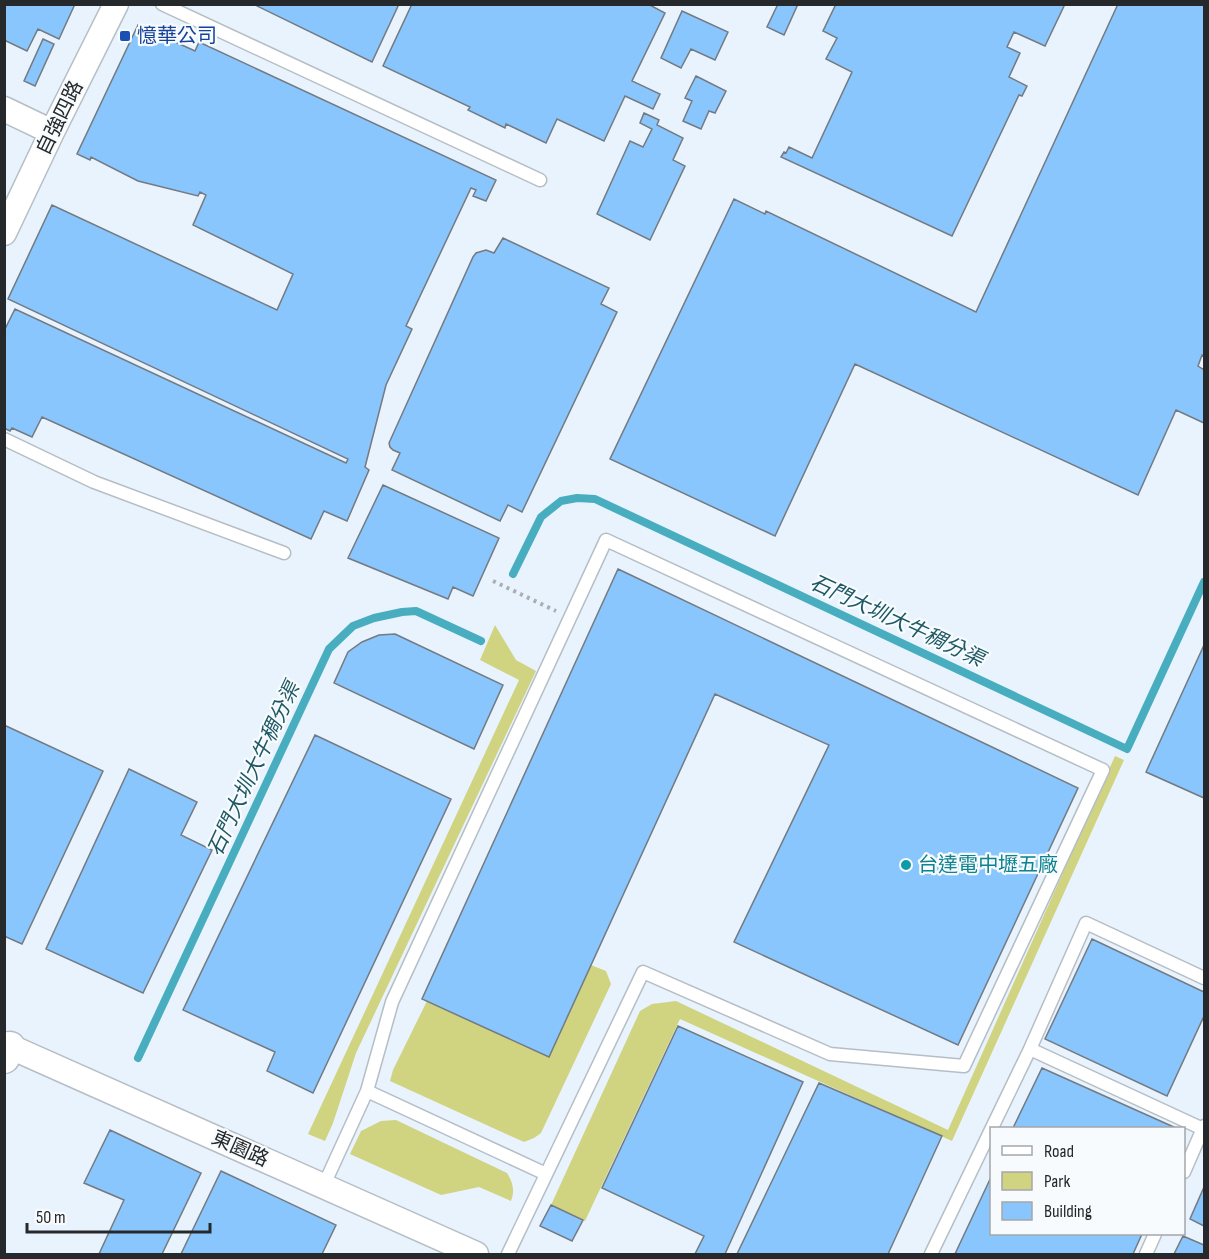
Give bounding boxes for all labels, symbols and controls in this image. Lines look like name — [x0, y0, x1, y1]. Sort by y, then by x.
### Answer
place label: 憶華公司 — [137, 24, 217, 48]
marker: 憶華公司 — [118, 29, 132, 43]
street label: 自強四路 — [32, 77, 88, 159]
water label: 石門大圳大牛稠分渠 — [806, 570, 991, 674]
water label: 石門大圳大牛稠分渠 — [203, 675, 307, 860]
place label: 台達電中壢五廠 — [918, 853, 1058, 877]
marker: 台達電中壢五廠 — [899, 858, 913, 872]
street label: 東園路 — [208, 1126, 272, 1172]
legend — [990, 1127, 1185, 1235]
text: Road — [1044, 1141, 1074, 1162]
text: Park — [1044, 1171, 1070, 1192]
scale bar — [27, 1196, 210, 1234]
text: Building — [1044, 1201, 1092, 1222]
text: 50 m — [36, 1207, 66, 1228]

